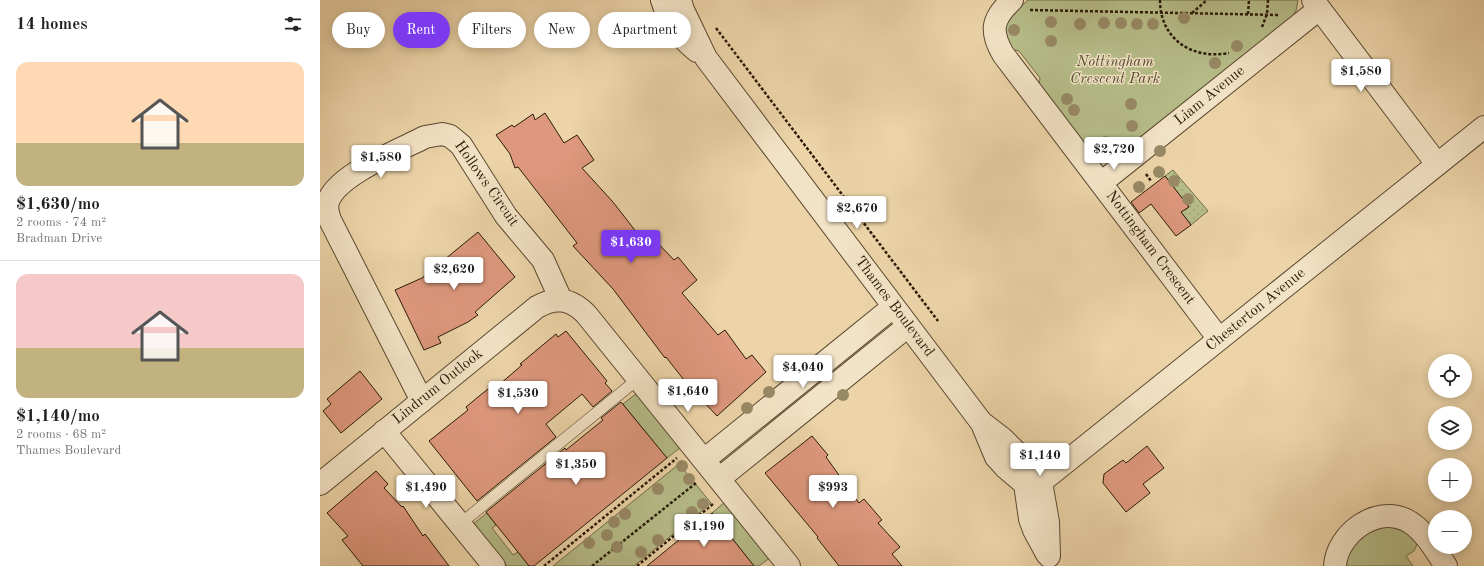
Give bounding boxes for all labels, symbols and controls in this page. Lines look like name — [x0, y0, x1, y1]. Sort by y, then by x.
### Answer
chip: Buy — [332, 12, 385, 48]
chip: Rent — [393, 12, 450, 48]
chip: Filters — [458, 12, 526, 48]
chip: New — [534, 12, 590, 48]
chip: Apartment — [598, 12, 691, 48]
icon: filters — [282, 13, 304, 35]
text: 14 homes — [16, 16, 88, 33]
park label: Nottingham Crescent Park — [1070, 55, 1160, 87]
pin: $1,580 — [1328, 59, 1394, 93]
street label: Liam Avenue — [1172, 63, 1248, 129]
text: $1,580 — [1340, 65, 1382, 78]
icon: home — [124, 88, 196, 160]
pin: $2,720 — [1081, 137, 1147, 171]
street label: Hollows Circuit — [451, 138, 521, 230]
text: $2,720 — [1093, 143, 1135, 156]
pin: $1,580 — [348, 145, 414, 179]
text: $1,580 — [360, 151, 402, 164]
street label: Nottingham Crescent — [1103, 188, 1197, 308]
text: $1,630/mo — [16, 196, 100, 213]
pin: $2,670 — [824, 196, 890, 230]
text: $2,670 — [836, 202, 878, 215]
text: 2 rooms · 74 m² — [16, 216, 106, 229]
pin: $1,630 — [598, 230, 664, 264]
text: Bradman Drive — [16, 232, 102, 245]
text: $1,630 — [610, 236, 652, 249]
street label: Thames Boulevard — [851, 254, 937, 360]
pin: $2,620 — [421, 257, 487, 291]
text: $2,620 — [433, 263, 475, 276]
street label: Chesterton Avenue — [1204, 266, 1308, 354]
icon: home — [124, 300, 196, 372]
street label: Lindrum Outlook — [390, 346, 486, 428]
map controls — [1428, 354, 1472, 554]
button: locate — [1428, 354, 1472, 398]
pin: $4,040 — [770, 355, 836, 389]
text: $4,040 — [782, 361, 824, 374]
pin: $1,640 — [655, 379, 721, 413]
pin: $1,530 — [485, 381, 551, 415]
text: $1,640 — [667, 385, 709, 398]
text: $1,530 — [497, 387, 539, 400]
button: layers — [1428, 406, 1472, 450]
text: $1,140/mo — [16, 408, 100, 425]
text: 2 rooms · 68 m² — [16, 428, 106, 441]
pin: $1,140 — [1007, 443, 1073, 477]
text: Thames Boulevard — [16, 444, 121, 457]
text: $1,140 — [1019, 449, 1061, 462]
pin: $1,350 — [543, 452, 609, 486]
text: $1,350 — [555, 458, 597, 471]
button: + — [1428, 458, 1472, 502]
pin: $1,490 — [393, 475, 459, 509]
pin: $993 — [809, 475, 857, 509]
text: $1,490 — [405, 481, 447, 494]
text: $993 — [818, 481, 848, 494]
button: − — [1428, 510, 1472, 554]
pin: $1,190 — [671, 514, 737, 548]
text: $1,190 — [683, 520, 725, 533]

